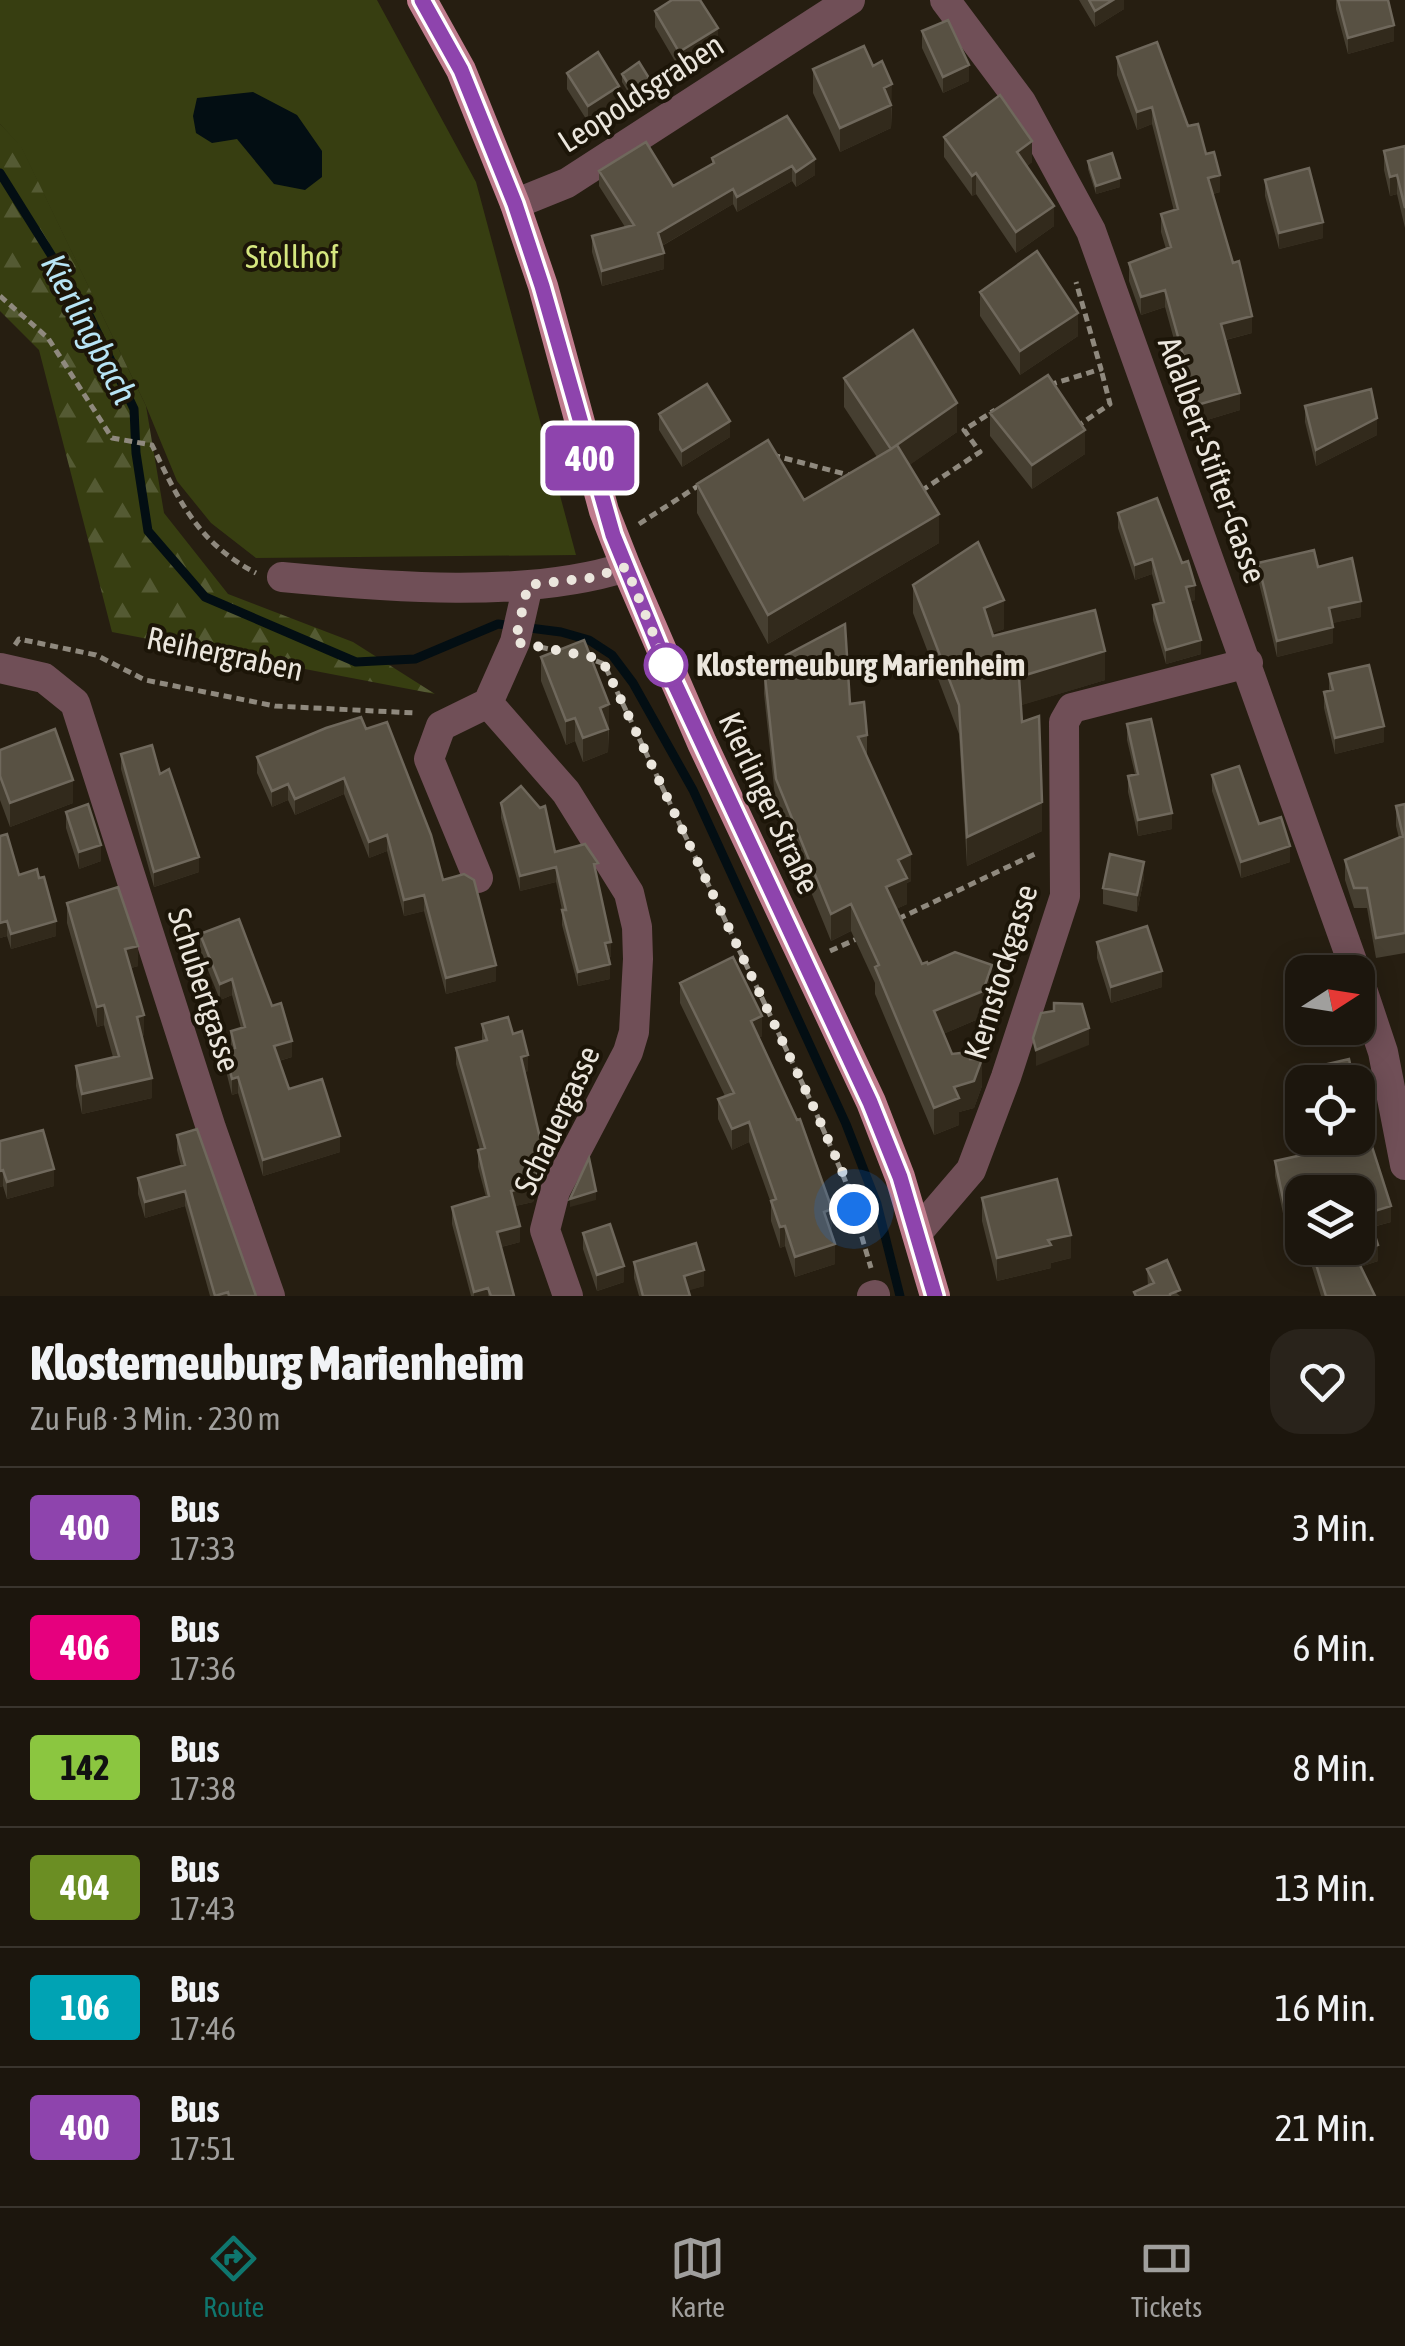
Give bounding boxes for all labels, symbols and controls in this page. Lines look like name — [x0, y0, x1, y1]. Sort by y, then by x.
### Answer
street label: Leopoldsgraben — [551, 26, 730, 160]
park label: Stollhof — [245, 238, 339, 275]
water label: Kierlingbach — [34, 247, 146, 410]
street label: Adalbert-Stifter-Gasse — [1151, 332, 1274, 588]
line badge: 400 — [532, 426, 648, 490]
text: 400 — [565, 438, 615, 478]
street label: Reihergraben — [143, 619, 307, 688]
marker: Klosterneuburg Marienheim — [645, 644, 687, 686]
place label: Klosterneuburg Marienheim — [696, 646, 1025, 683]
street label: Kierlinger Straße — [711, 706, 828, 899]
street label: Kernstockgasse — [956, 880, 1045, 1064]
street label: Schubertgasse — [161, 904, 248, 1076]
north arrow — [1285, 955, 1375, 1045]
map controls — [1285, 955, 1375, 1265]
street label: Schauergasse — [506, 1040, 607, 1200]
button: locate — [1285, 1065, 1375, 1155]
button: layers — [1285, 1175, 1375, 1265]
your location — [829, 1184, 879, 1234]
button: heart — [1270, 1329, 1375, 1434]
text: Klosterneuburg Marienheim — [30, 1335, 524, 1390]
text: Zu Fuß · 3 Min. · 230 m — [30, 1400, 281, 1437]
text: Bus — [170, 1487, 220, 1530]
text: 3 Min. — [1293, 1506, 1375, 1549]
text: 400 — [60, 1507, 110, 1547]
text: 17:33 — [170, 1530, 236, 1567]
text: Bus — [170, 1607, 220, 1650]
text: 6 Min. — [1293, 1626, 1375, 1669]
text: 406 — [60, 1627, 110, 1667]
text: 17:36 — [170, 1650, 236, 1687]
text: Bus — [170, 1727, 220, 1770]
text: 8 Min. — [1293, 1746, 1375, 1789]
text: 142 — [60, 1747, 110, 1787]
text: 17:38 — [170, 1770, 236, 1807]
text: Bus — [170, 1847, 220, 1890]
text: 13 Min. — [1275, 1866, 1375, 1909]
text: 404 — [60, 1867, 110, 1907]
text: 17:43 — [170, 1890, 236, 1927]
text: Bus — [170, 1967, 220, 2010]
text: 16 Min. — [1275, 1986, 1375, 2029]
text: 106 — [60, 1987, 110, 2027]
text: 17:46 — [170, 2010, 236, 2047]
text: Bus — [170, 2087, 220, 2130]
text: 21 Min. — [1275, 2106, 1375, 2149]
text: 400 — [60, 2107, 110, 2147]
text: 17:51 — [170, 2130, 236, 2167]
tab: Route — [203, 2231, 264, 2323]
tab: Karte — [670, 2231, 725, 2323]
tab: Tickets — [1131, 2231, 1202, 2323]

